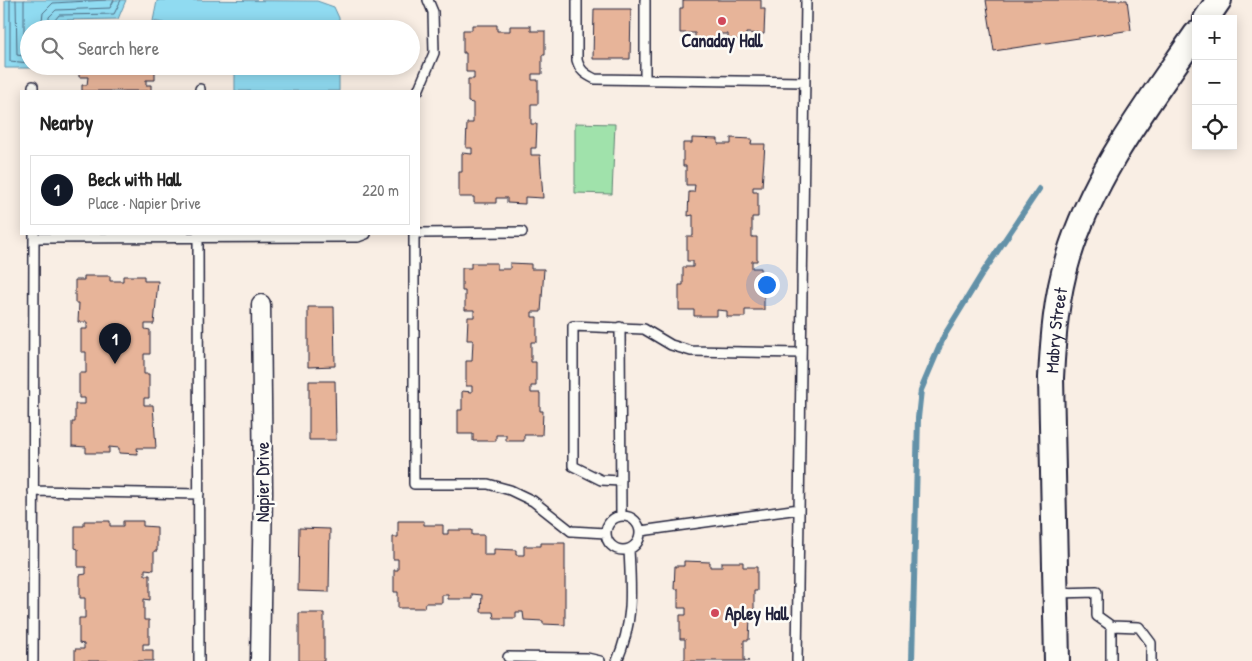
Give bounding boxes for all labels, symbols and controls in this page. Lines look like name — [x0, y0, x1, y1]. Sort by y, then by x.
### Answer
marker: Canaday Hall — [716, 15, 728, 27]
map controls — [1192, 15, 1237, 150]
button: + — [1192, 15, 1237, 60]
search box — [20, 20, 420, 75]
place label: Canaday Hall — [681, 28, 764, 54]
icon: search — [38, 34, 66, 62]
text: Search here — [78, 35, 159, 61]
button: − — [1192, 60, 1237, 105]
button: locate — [1192, 105, 1237, 150]
text: Nearby — [40, 108, 93, 137]
text: Beck with Hall — [88, 166, 181, 192]
text: 1 — [54, 179, 60, 201]
text: 220 m — [362, 179, 399, 201]
text: Place · Napier Drive — [88, 192, 201, 214]
your location — [754, 272, 780, 298]
street label: Mabry Street — [1039, 285, 1073, 374]
pin: 1 — [99, 323, 131, 364]
street label: Napier Drive — [250, 442, 275, 522]
place label: Apley Hall — [725, 601, 790, 627]
marker: Apley Hall — [709, 607, 721, 619]

